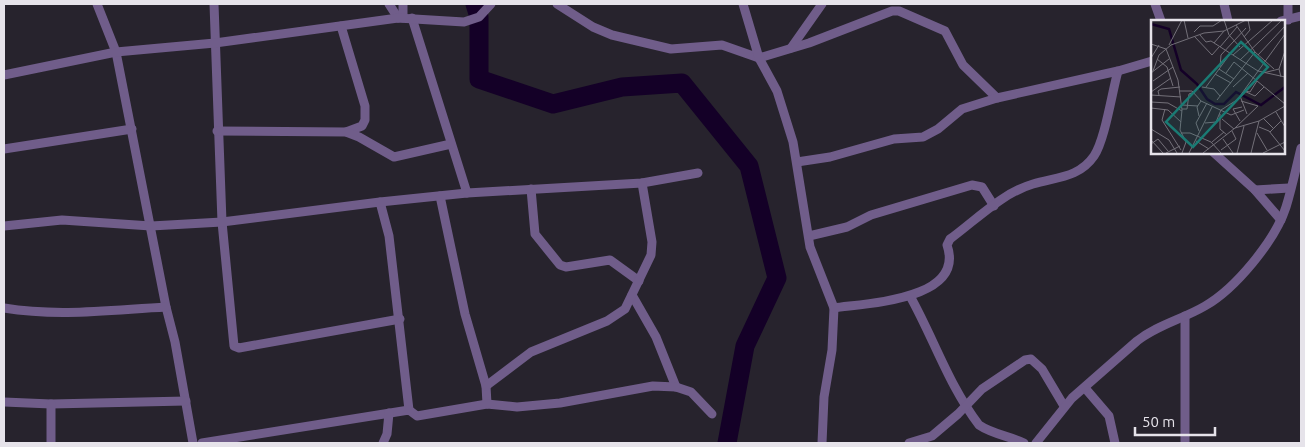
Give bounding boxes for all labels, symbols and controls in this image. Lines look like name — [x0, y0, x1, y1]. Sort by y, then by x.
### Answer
inset map — [1151, 20, 1285, 154]
scale bar — [1135, 404, 1215, 436]
text: 50 m — [1142, 413, 1175, 430]

